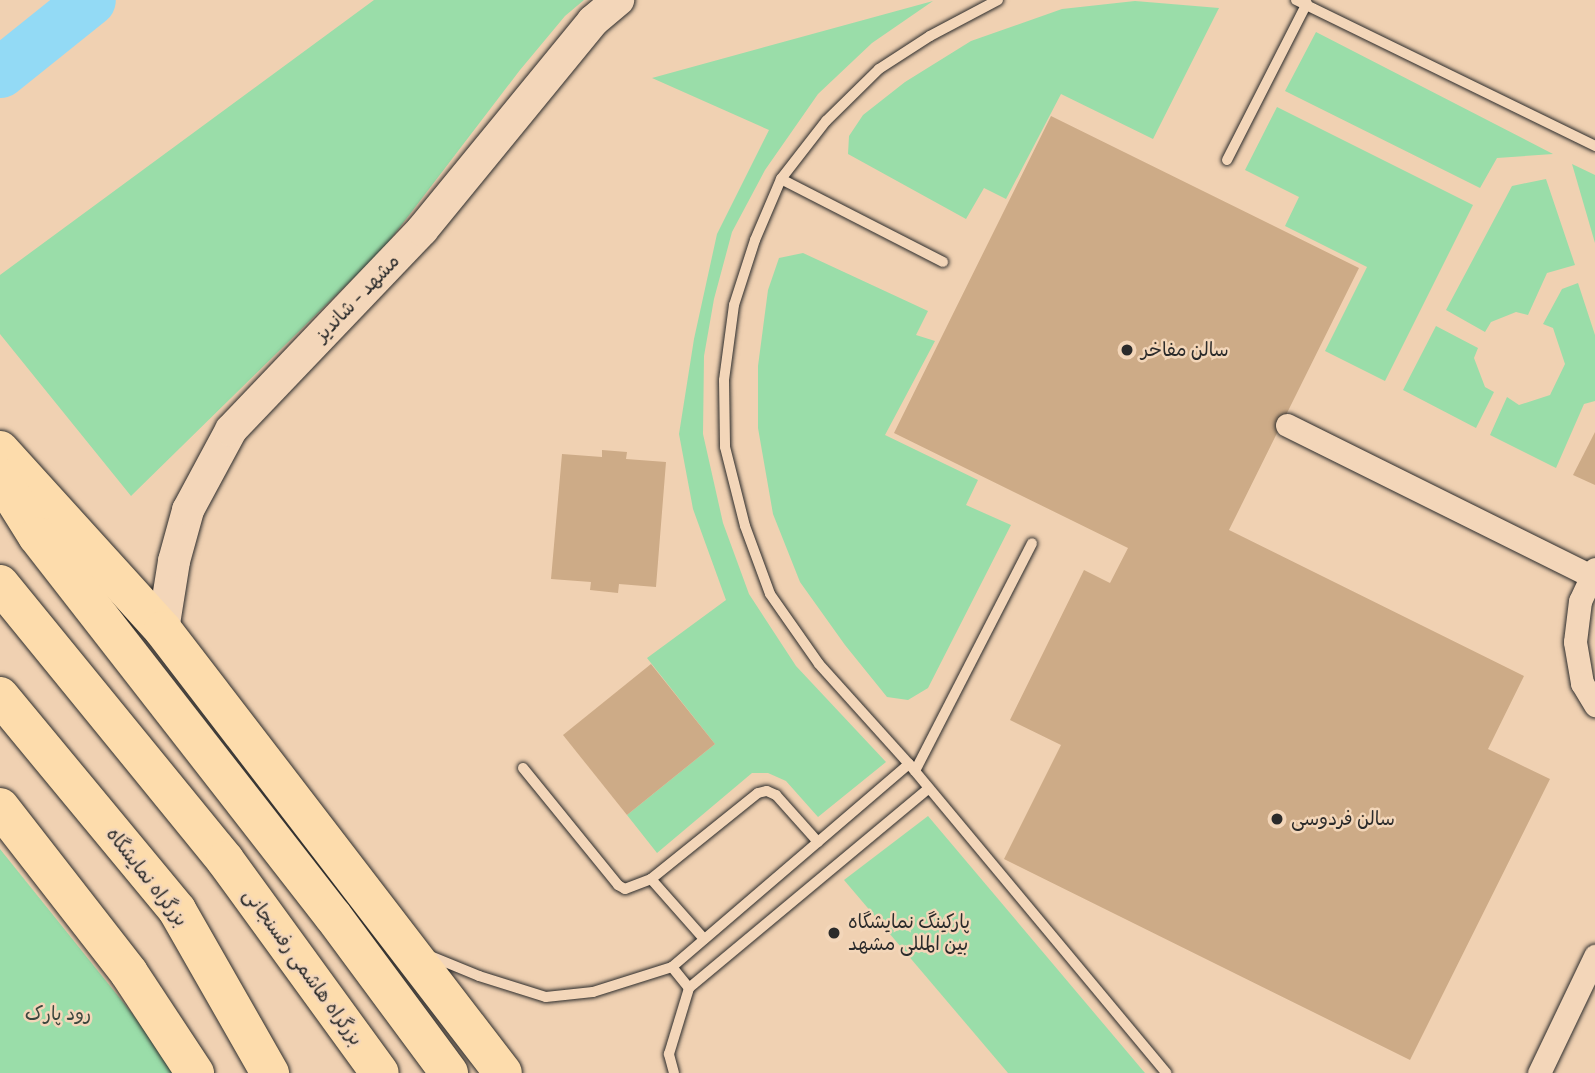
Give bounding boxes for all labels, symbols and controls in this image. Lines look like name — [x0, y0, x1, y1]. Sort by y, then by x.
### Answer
street label: مشهد - شاندیز — [310, 250, 404, 346]
place label: سالن مفاخر — [1141, 339, 1229, 361]
marker: سالن مفاخر — [1119, 342, 1135, 358]
place label: سالن فردوسی — [1291, 808, 1395, 830]
marker: سالن فردوسی — [1269, 811, 1285, 827]
street label: بزرگراه نمایشگاه — [101, 823, 193, 931]
street label: بزرگراه هاشمی رفسنجانی — [238, 884, 368, 1050]
place label: پارکینگ نمایشگاه بین المللی مشهد — [848, 911, 970, 955]
marker: پارکینگ نمایشگاه بین المللی مشهد — [826, 925, 842, 941]
park label: رود پارک — [25, 1003, 91, 1025]

